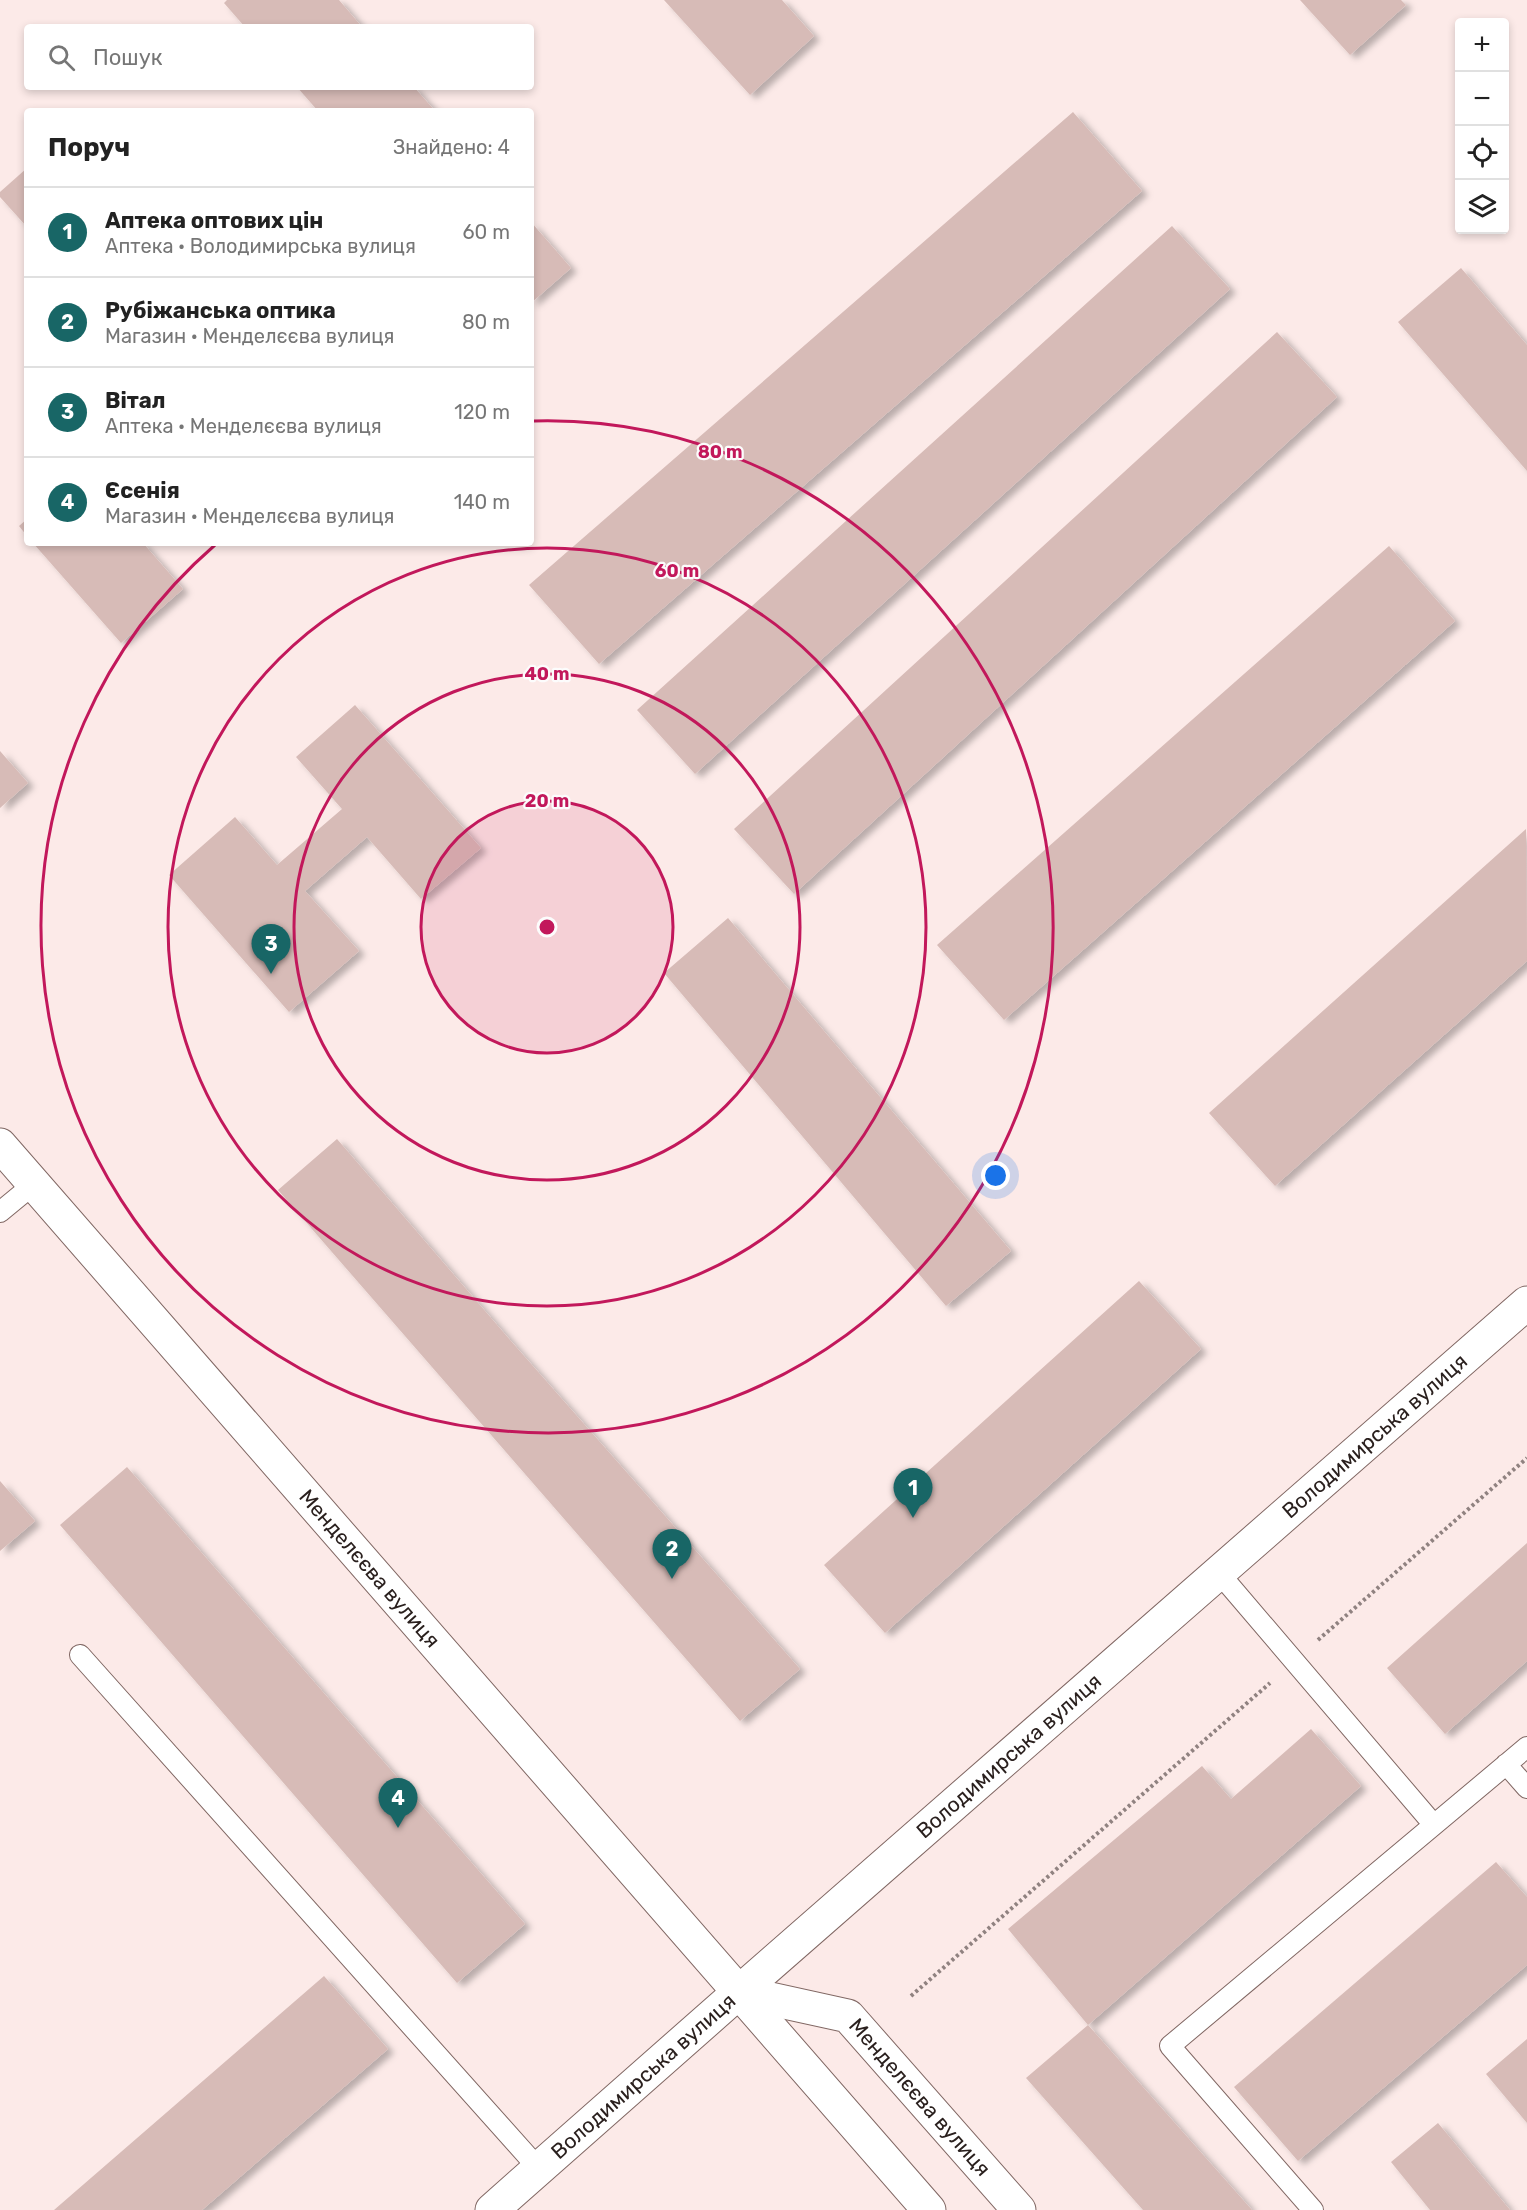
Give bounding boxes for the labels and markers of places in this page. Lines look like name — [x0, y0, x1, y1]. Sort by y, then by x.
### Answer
centre of rings — [537, 917, 557, 937]
pin: 3 — [252, 924, 290, 974]
pin: 1 — [894, 1468, 932, 1518]
pin: 2 — [652, 1530, 692, 1579]
pin: 4 — [378, 1778, 418, 1828]

